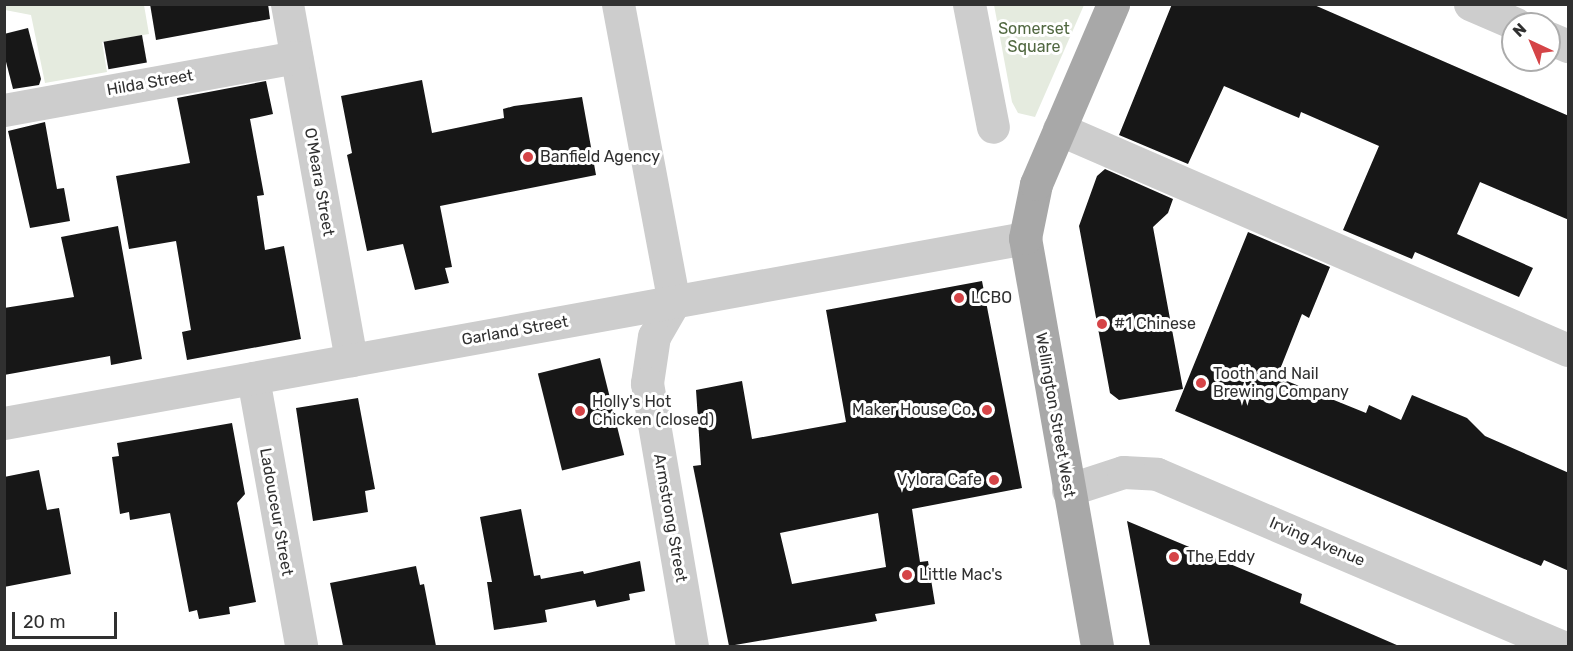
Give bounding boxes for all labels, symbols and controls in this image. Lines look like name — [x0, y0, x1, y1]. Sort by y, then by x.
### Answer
north arrow — [1501, 12, 1561, 72]
park label: Somerset Square — [998, 19, 1070, 57]
text: N — [1509, 19, 1530, 41]
street label: Hilda Street — [105, 66, 195, 100]
street label: O'Meara Street — [300, 126, 338, 238]
place label: Banfield Agency — [540, 147, 660, 167]
marker: Banfield Agency — [521, 150, 535, 164]
place label: LCBO — [971, 288, 1012, 308]
marker: LCBO — [952, 291, 966, 305]
street label: Garland Street — [460, 312, 570, 350]
place label: #1 Chinese — [1114, 314, 1196, 334]
marker: #1 Chinese — [1095, 317, 1109, 331]
street label: Wellington Street West — [1031, 331, 1079, 499]
place label: Tooth and Nail Brewing Company — [1213, 364, 1349, 402]
marker: Tooth and Nail Brewing Company — [1194, 376, 1208, 390]
place label: Holly's Hot Chicken (closed) — [592, 392, 714, 430]
place label: Maker House Co. — [852, 400, 975, 420]
marker: Maker House Co. — [980, 403, 994, 417]
marker: Holly's Hot Chicken (closed) — [573, 404, 587, 418]
street label: Ladouceur Street — [255, 446, 297, 578]
street label: Armstrong Street — [649, 452, 691, 584]
place label: Vylora Cafe — [897, 470, 982, 490]
marker: Vylora Cafe — [987, 473, 1001, 487]
street label: Irving Avenue — [1266, 513, 1368, 571]
place label: The Eddy — [1186, 547, 1255, 567]
marker: The Eddy — [1167, 550, 1181, 564]
place label: Little Mac's — [919, 565, 1002, 585]
marker: Little Mac's — [900, 568, 914, 582]
scale bar — [15, 600, 120, 638]
text: 20 m — [23, 611, 65, 633]

